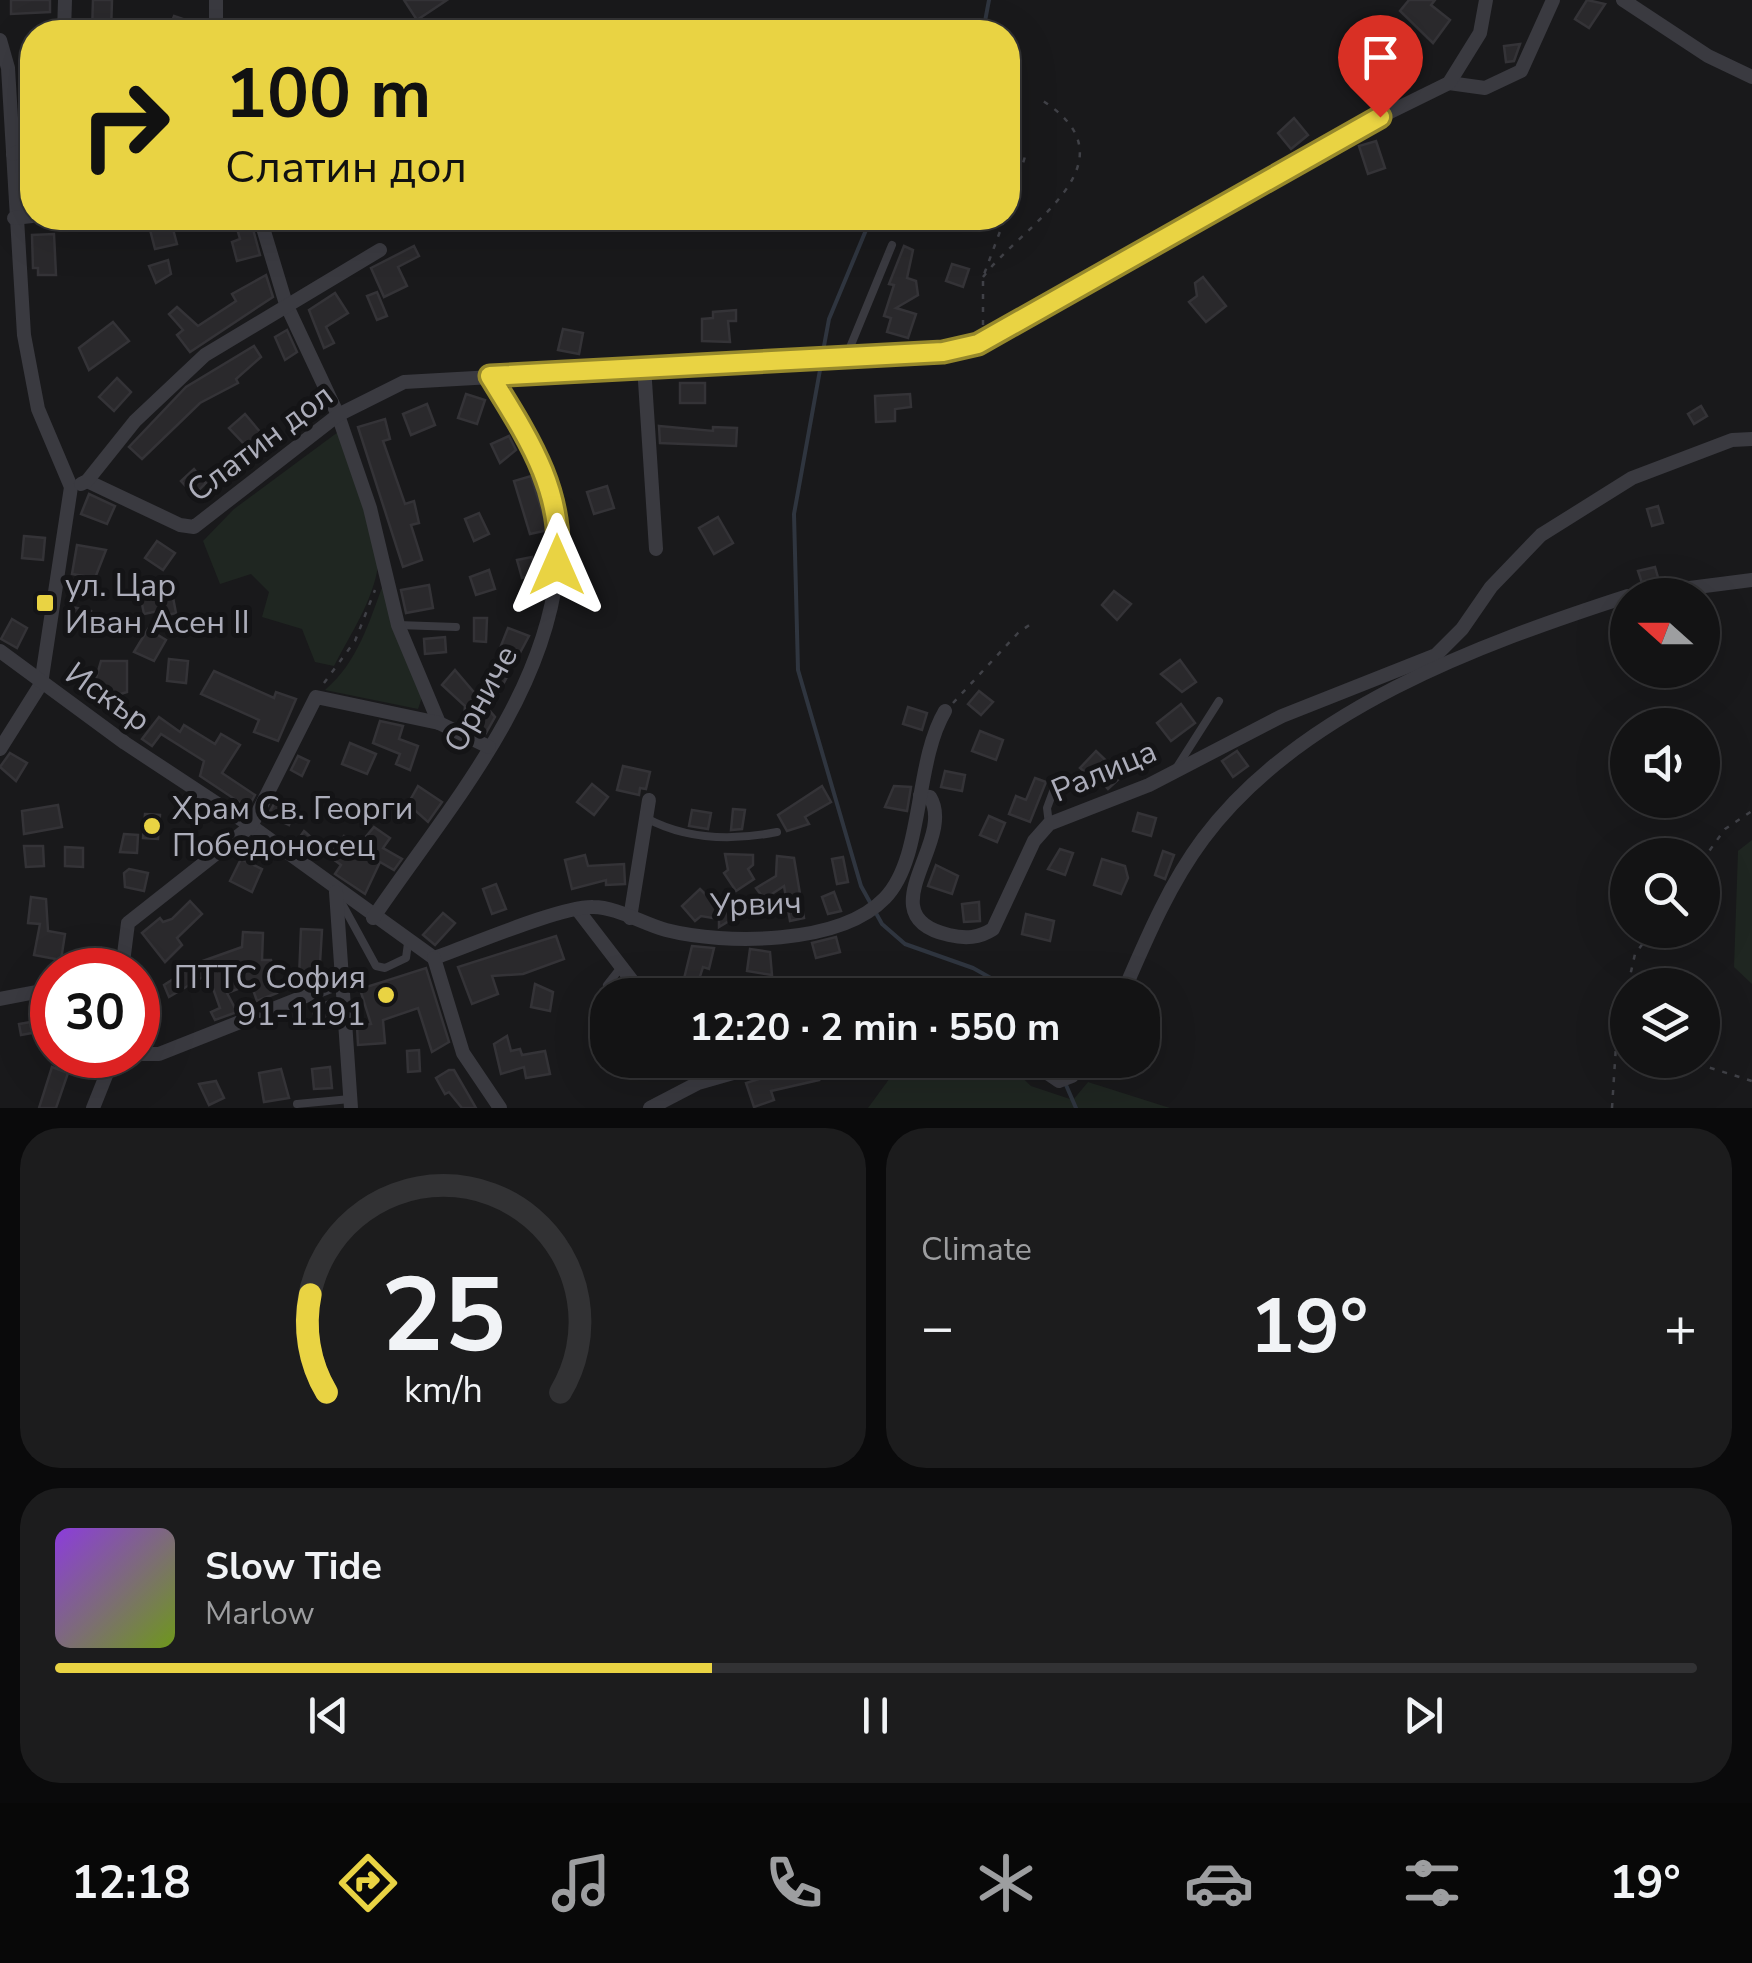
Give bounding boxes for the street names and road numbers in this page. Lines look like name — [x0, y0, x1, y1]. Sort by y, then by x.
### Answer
street label: Слатин дол — [178, 374, 342, 512]
street label: Орниче — [434, 638, 528, 760]
street label: Искър — [57, 652, 159, 742]
street label: Ралица — [1045, 730, 1163, 812]
street label: Урвич — [708, 881, 803, 927]

